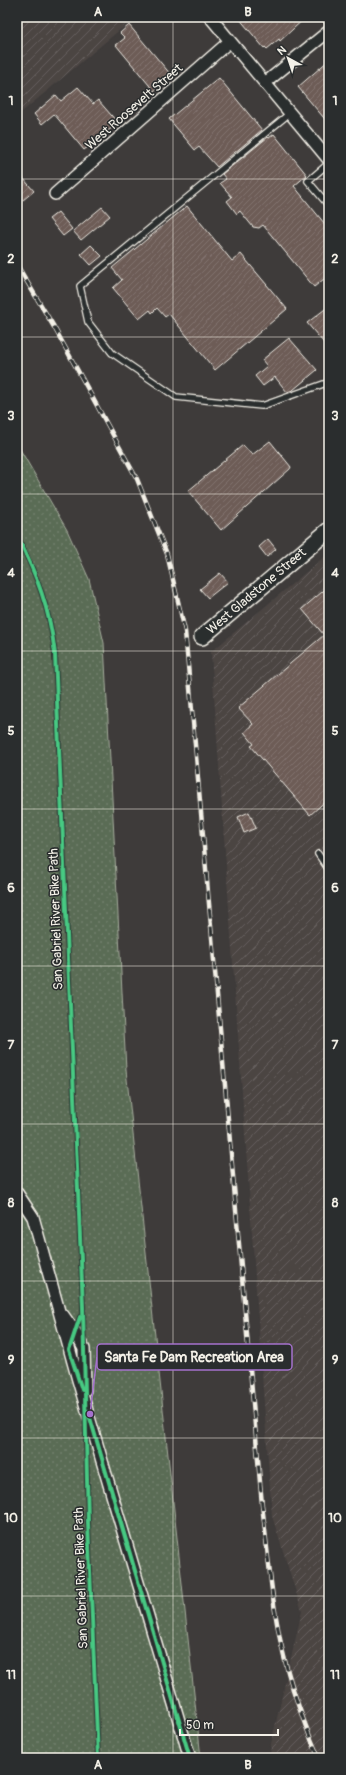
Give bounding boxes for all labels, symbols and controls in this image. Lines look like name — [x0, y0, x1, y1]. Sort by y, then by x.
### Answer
text: A — [94, 4, 103, 20]
text: B — [244, 4, 252, 20]
north arrow — [268, 38, 308, 78]
text: N — [275, 43, 289, 58]
street label: West Roosevelt Street — [82, 60, 187, 154]
text: 1 — [8, 93, 14, 109]
text: 1 — [332, 93, 338, 109]
text: 2 — [7, 251, 15, 267]
text: 2 — [331, 251, 339, 267]
text: 3 — [7, 408, 15, 424]
text: 3 — [331, 408, 339, 424]
street label: West Gladstone Street — [203, 544, 310, 638]
text: 4 — [7, 565, 15, 581]
text: 4 — [331, 565, 339, 581]
text: 5 — [7, 723, 15, 739]
text: 5 — [331, 723, 339, 739]
street label: San Gabriel River Bike Path — [46, 848, 66, 990]
text: 6 — [7, 880, 15, 896]
text: 6 — [331, 880, 339, 896]
text: 7 — [8, 1037, 15, 1053]
text: 7 — [332, 1037, 339, 1053]
text: 8 — [8, 1195, 15, 1211]
text: 8 — [332, 1195, 339, 1211]
callout: Santa Fe Dam Recreation Area — [97, 1344, 292, 1370]
text: Santa Fe Dam Recreation Area — [104, 1349, 284, 1366]
text: 9 — [8, 1352, 15, 1368]
text: 9 — [332, 1352, 339, 1368]
street label: San Gabriel River Bike Path — [71, 1507, 91, 1649]
text: 10 — [4, 1510, 18, 1526]
text: 10 — [328, 1510, 342, 1526]
text: 11 — [6, 1667, 16, 1683]
text: 11 — [330, 1667, 340, 1683]
scale bar — [180, 1711, 278, 1737]
text: 50 m — [186, 1718, 214, 1733]
text: A — [94, 1757, 103, 1773]
text: B — [244, 1757, 252, 1773]

